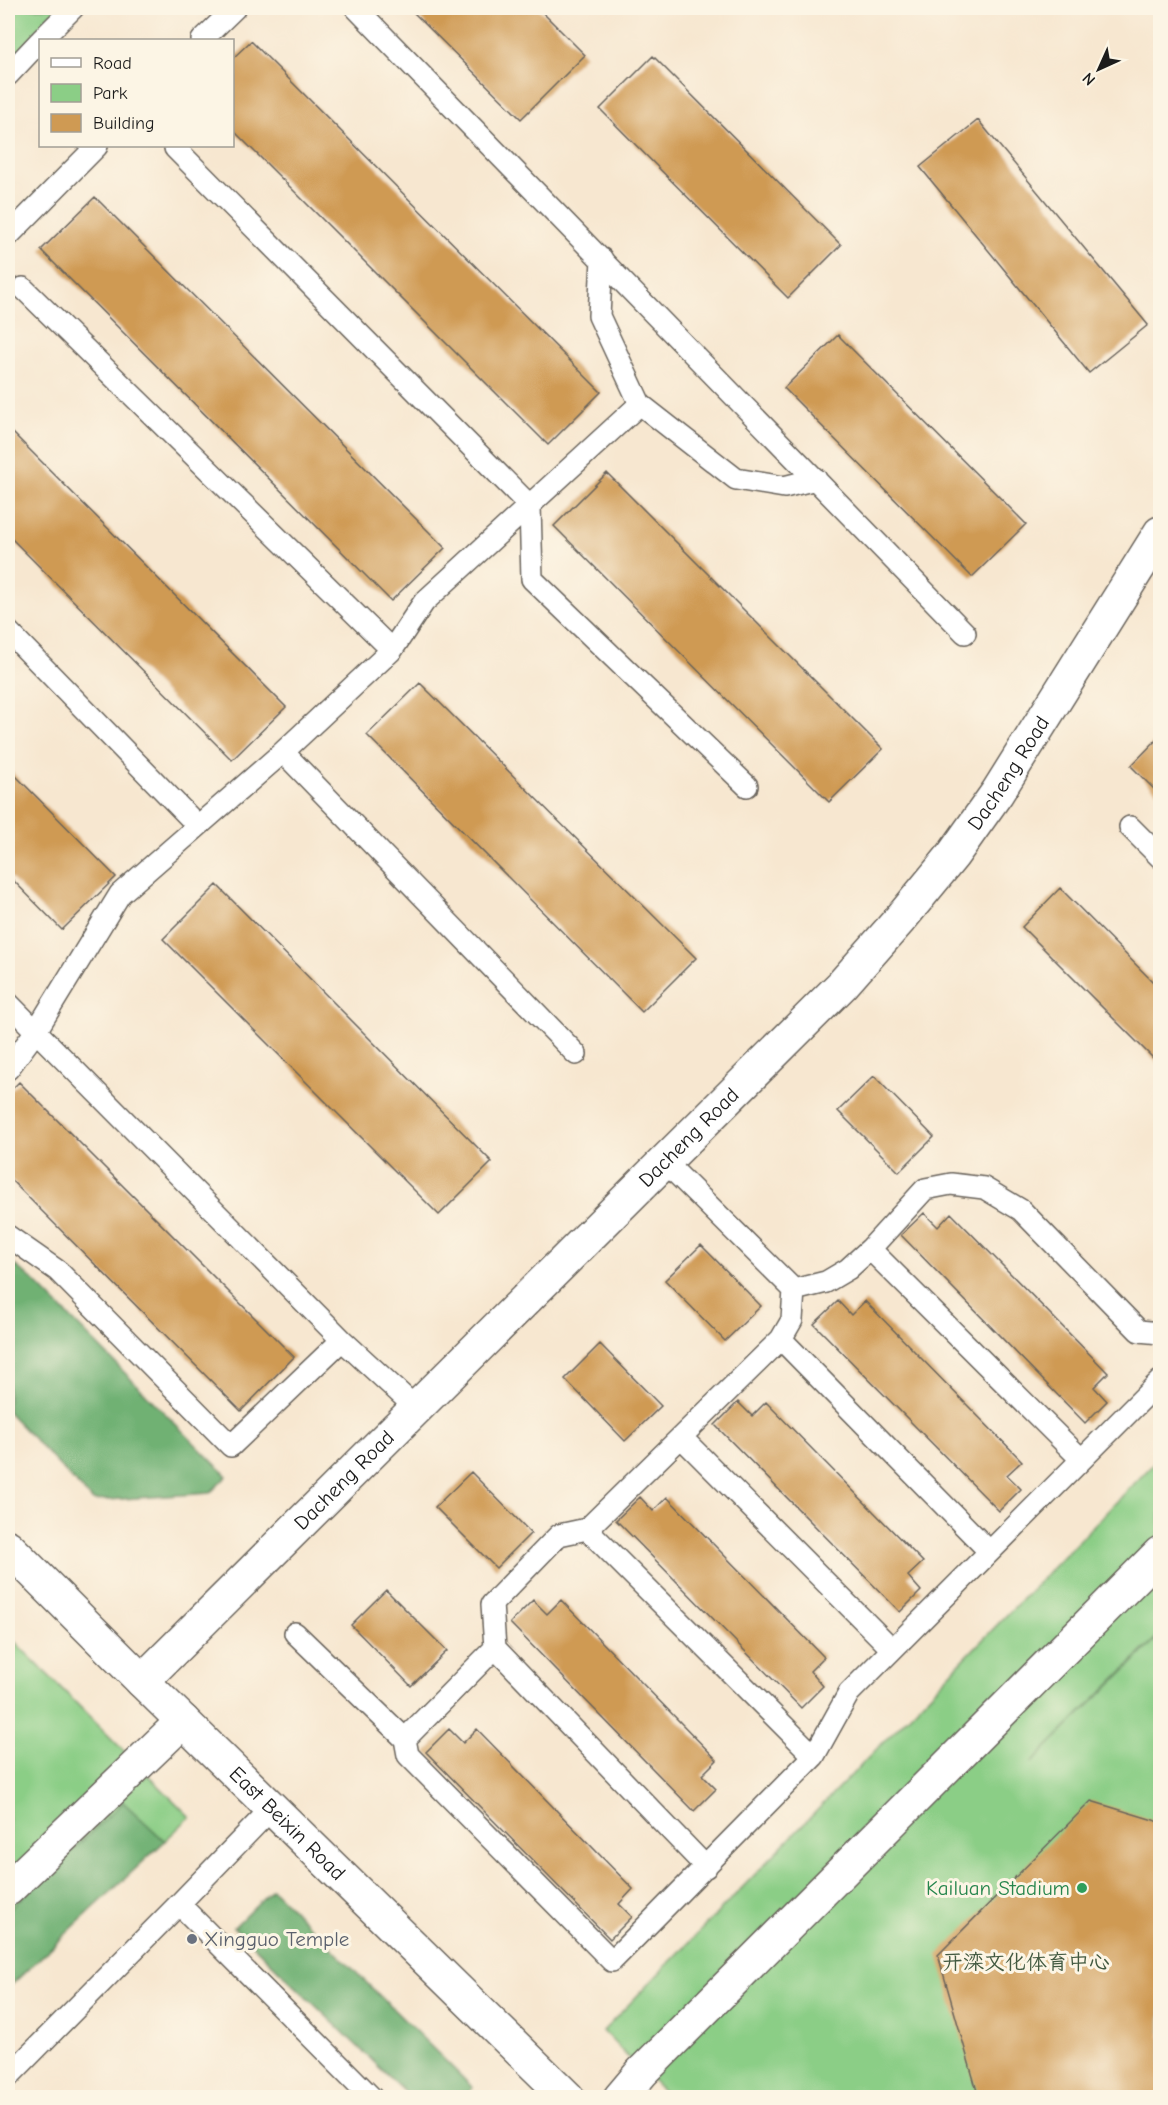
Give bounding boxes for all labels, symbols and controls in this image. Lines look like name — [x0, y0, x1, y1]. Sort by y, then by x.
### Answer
legend — [39, 39, 234, 147]
north arrow — [1069, 39, 1129, 99]
text: Road — [93, 53, 132, 74]
text: N — [1079, 69, 1099, 89]
text: Park — [93, 83, 128, 104]
text: Building — [93, 113, 155, 134]
street label: Dacheng Road — [963, 712, 1054, 835]
street label: Dacheng Road — [634, 1083, 744, 1192]
street label: Dacheng Road — [289, 1425, 399, 1535]
street label: East Beixin Road — [225, 1761, 350, 1885]
place label: Kailuan Stadium — [926, 1876, 1070, 1900]
marker: Kailuan Stadium — [1075, 1881, 1089, 1895]
place label: Xingguo Temple — [204, 1927, 349, 1951]
marker: Xingguo Temple — [185, 1932, 199, 1946]
park label: 开滦文化体育中心 — [942, 1950, 1110, 1974]

